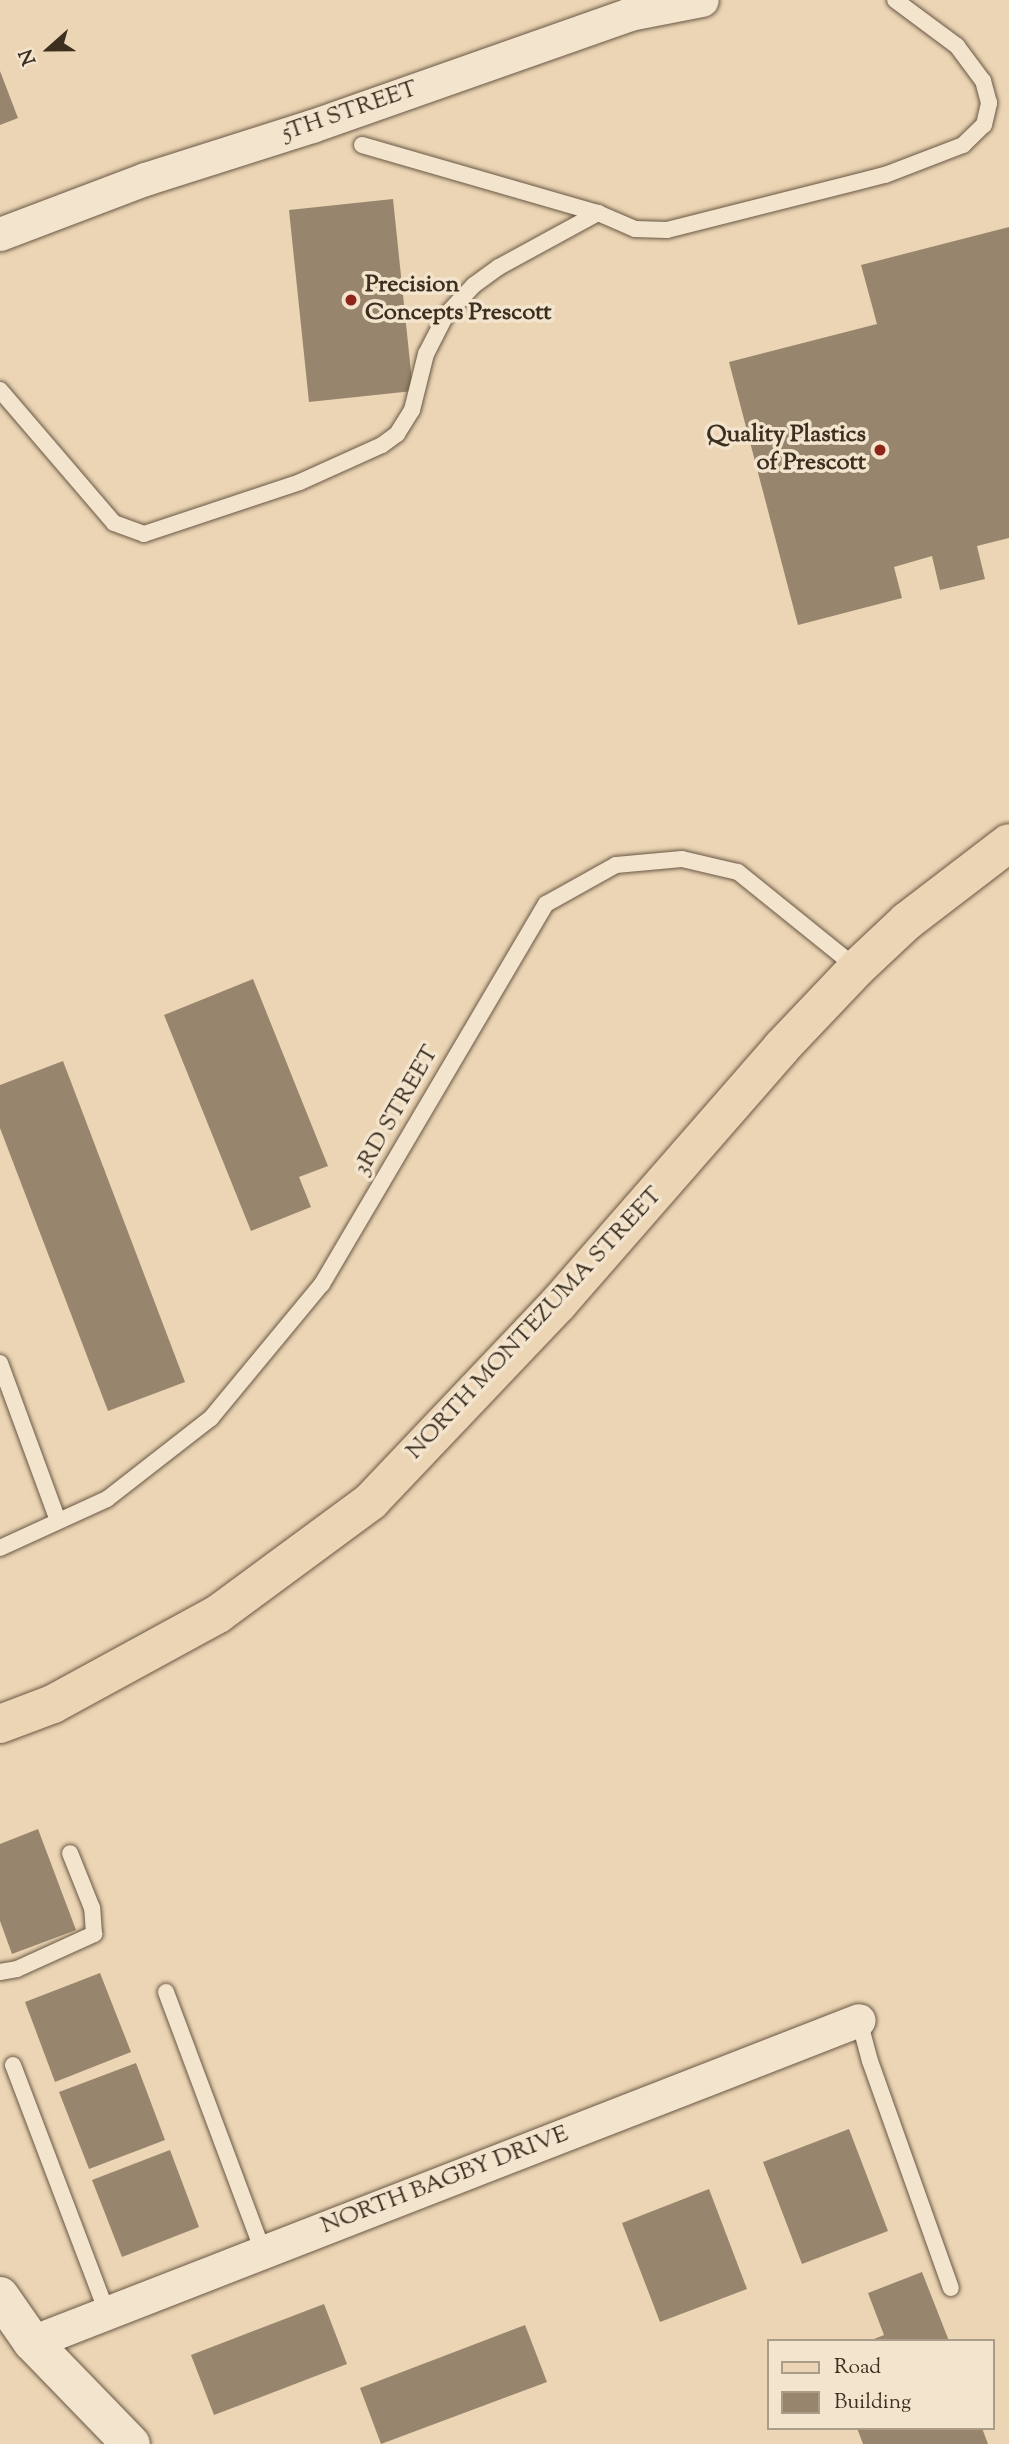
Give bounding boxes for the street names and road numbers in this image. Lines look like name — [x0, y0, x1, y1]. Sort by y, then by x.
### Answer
street label: 5TH STREET — [278, 75, 422, 149]
street label: 3RD STREET — [348, 1041, 446, 1181]
street label: NORTH MONTEZUMA STREET — [401, 1182, 669, 1466]
street label: NORTH BAGBY DRIVE — [317, 2120, 573, 2242]

